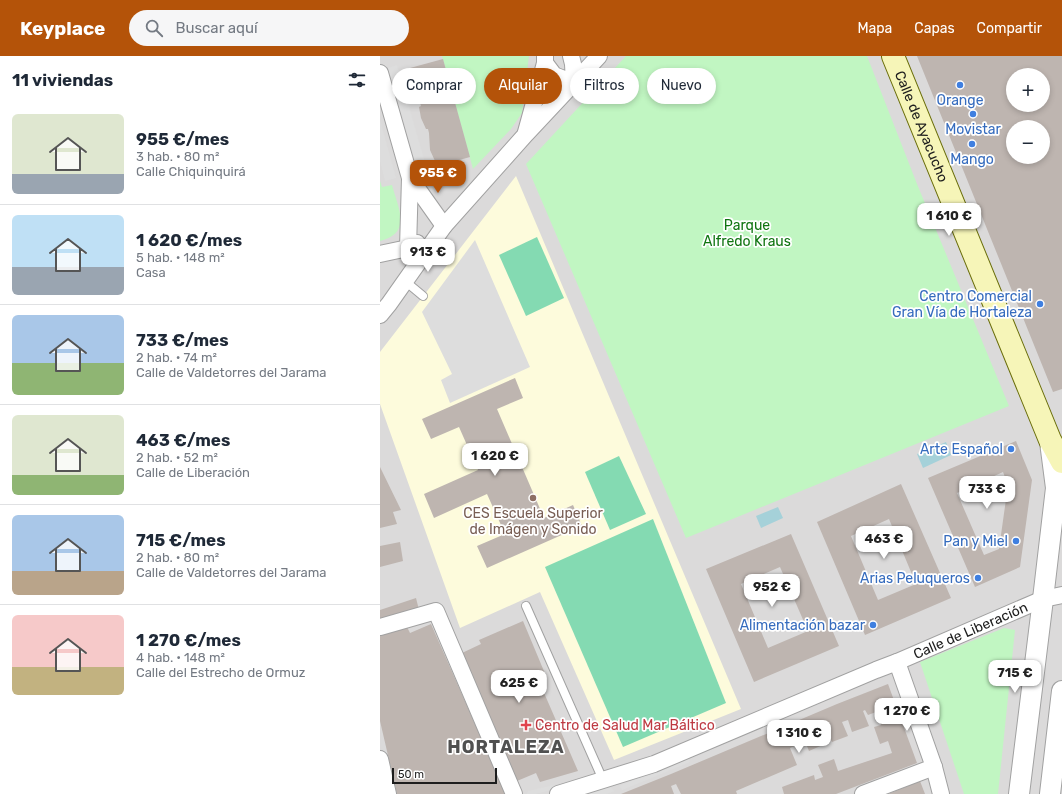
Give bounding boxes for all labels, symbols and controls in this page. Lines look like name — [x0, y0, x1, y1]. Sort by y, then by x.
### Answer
search box — [129, 10, 409, 46]
text: Keyplace — [20, 17, 105, 40]
icon: search — [143, 17, 165, 39]
text: Buscar aquí — [175, 19, 258, 37]
text: Mapa — [857, 20, 892, 37]
text: Capas — [914, 20, 955, 37]
text: Compartir — [977, 20, 1042, 37]
chip: Comprar — [392, 68, 476, 104]
chip: Alquilar — [484, 68, 562, 104]
chip: Filtros — [570, 68, 639, 104]
chip: Nuevo — [647, 68, 716, 104]
street label: Calle de Ayacucho — [891, 68, 952, 185]
map controls — [1006, 68, 1050, 164]
button: + — [1006, 68, 1050, 112]
icon: filters — [346, 69, 368, 91]
text: 11 viviendas — [12, 70, 113, 90]
marker: Orange — [955, 80, 965, 90]
place label: Orange — [936, 92, 984, 109]
marker: Movistar — [968, 109, 978, 119]
button: − — [1006, 120, 1050, 164]
place label: Movistar — [945, 121, 1002, 138]
text: 955 €/mes — [136, 129, 229, 149]
icon: home — [44, 130, 92, 178]
marker: Mango — [967, 139, 977, 149]
text: 3 hab. · 80 m² — [136, 149, 219, 164]
place label: Mango — [950, 151, 994, 168]
pin: 955 € — [410, 160, 466, 194]
text: Calle Chiquinquirá — [136, 164, 246, 179]
text: 955 € — [419, 165, 457, 180]
pin: 1 610 € — [912, 203, 986, 237]
text: 1 610 € — [926, 208, 972, 223]
park label: Parque Alfredo Kraus — [703, 217, 791, 250]
text: 1 620 €/mes — [136, 230, 242, 250]
icon: home — [44, 231, 92, 279]
pin: 913 € — [400, 239, 456, 273]
text: 913 € — [410, 244, 446, 259]
text: 5 hab. · 148 m² — [136, 250, 225, 265]
text: Casa — [136, 265, 166, 280]
place label: Centro Comercial Gran Vía de Hortaleza — [892, 288, 1032, 321]
marker: Centro Comercial Gran Vía de Hortaleza — [1035, 299, 1045, 309]
text: 733 €/mes — [136, 330, 229, 350]
icon: home — [44, 331, 92, 379]
text: 2 hab. · 74 m² — [136, 350, 217, 365]
text: Calle de Valdetorres del Jarama — [136, 365, 326, 380]
text: 463 €/mes — [136, 430, 230, 450]
icon: home — [44, 431, 92, 479]
place label: Arte Español — [920, 441, 1003, 458]
pin: 1 620 € — [458, 443, 532, 477]
marker: Arte Español — [1006, 444, 1016, 454]
text: 1 620 € — [471, 448, 519, 463]
text: 2 hab. · 52 m² — [136, 450, 218, 465]
text: Calle de Liberación — [136, 465, 250, 480]
pin: 733 € — [959, 476, 1015, 510]
text: 733 € — [968, 481, 1006, 496]
marker: CES Escuela Superior de Imágen y Sonido — [528, 493, 538, 503]
place label: CES Escuela Superior de Imágen y Sonido — [463, 505, 603, 538]
pin: 463 € — [856, 526, 912, 560]
text: 715 €/mes — [136, 530, 226, 550]
icon: home — [44, 531, 92, 579]
text: 463 € — [865, 531, 903, 546]
place label: Pan y Miel — [943, 533, 1008, 550]
marker: Pan y Miel — [1011, 536, 1021, 546]
text: 2 hab. · 80 m² — [136, 550, 219, 565]
text: Calle de Valdetorres del Jarama — [136, 565, 326, 580]
place label: Arias Peluqueros — [860, 570, 970, 587]
marker: Arias Peluqueros — [973, 573, 983, 583]
pin: 952 € — [744, 574, 800, 608]
text: 952 € — [753, 579, 791, 594]
street label: Calle de Liberación — [911, 599, 1030, 663]
place label: Alimentación bazar — [740, 617, 866, 634]
marker: Alimentación bazar — [868, 620, 878, 630]
text: 1 270 €/mes — [136, 630, 241, 650]
icon: home — [44, 631, 92, 679]
text: 4 hab. · 148 m² — [136, 650, 225, 665]
pin: 715 € — [987, 660, 1043, 694]
text: Calle del Estrecho de Ormuz — [136, 665, 305, 680]
text: 715 € — [997, 665, 1033, 680]
pin: 625 € — [491, 670, 547, 704]
text: 625 € — [500, 675, 538, 690]
pin: 1 270 € — [870, 698, 944, 732]
text: 1 270 € — [884, 703, 930, 718]
place label: Centro de Salud Mar Báltico — [535, 717, 715, 734]
marker: Centro de Salud Mar Báltico — [520, 719, 532, 731]
pin: 1 310 € — [762, 720, 836, 754]
text: 1 310 € — [776, 725, 822, 740]
district label: HORTALEZA — [447, 736, 565, 758]
scale bar — [392, 766, 497, 785]
text: 50 m — [398, 768, 424, 781]

